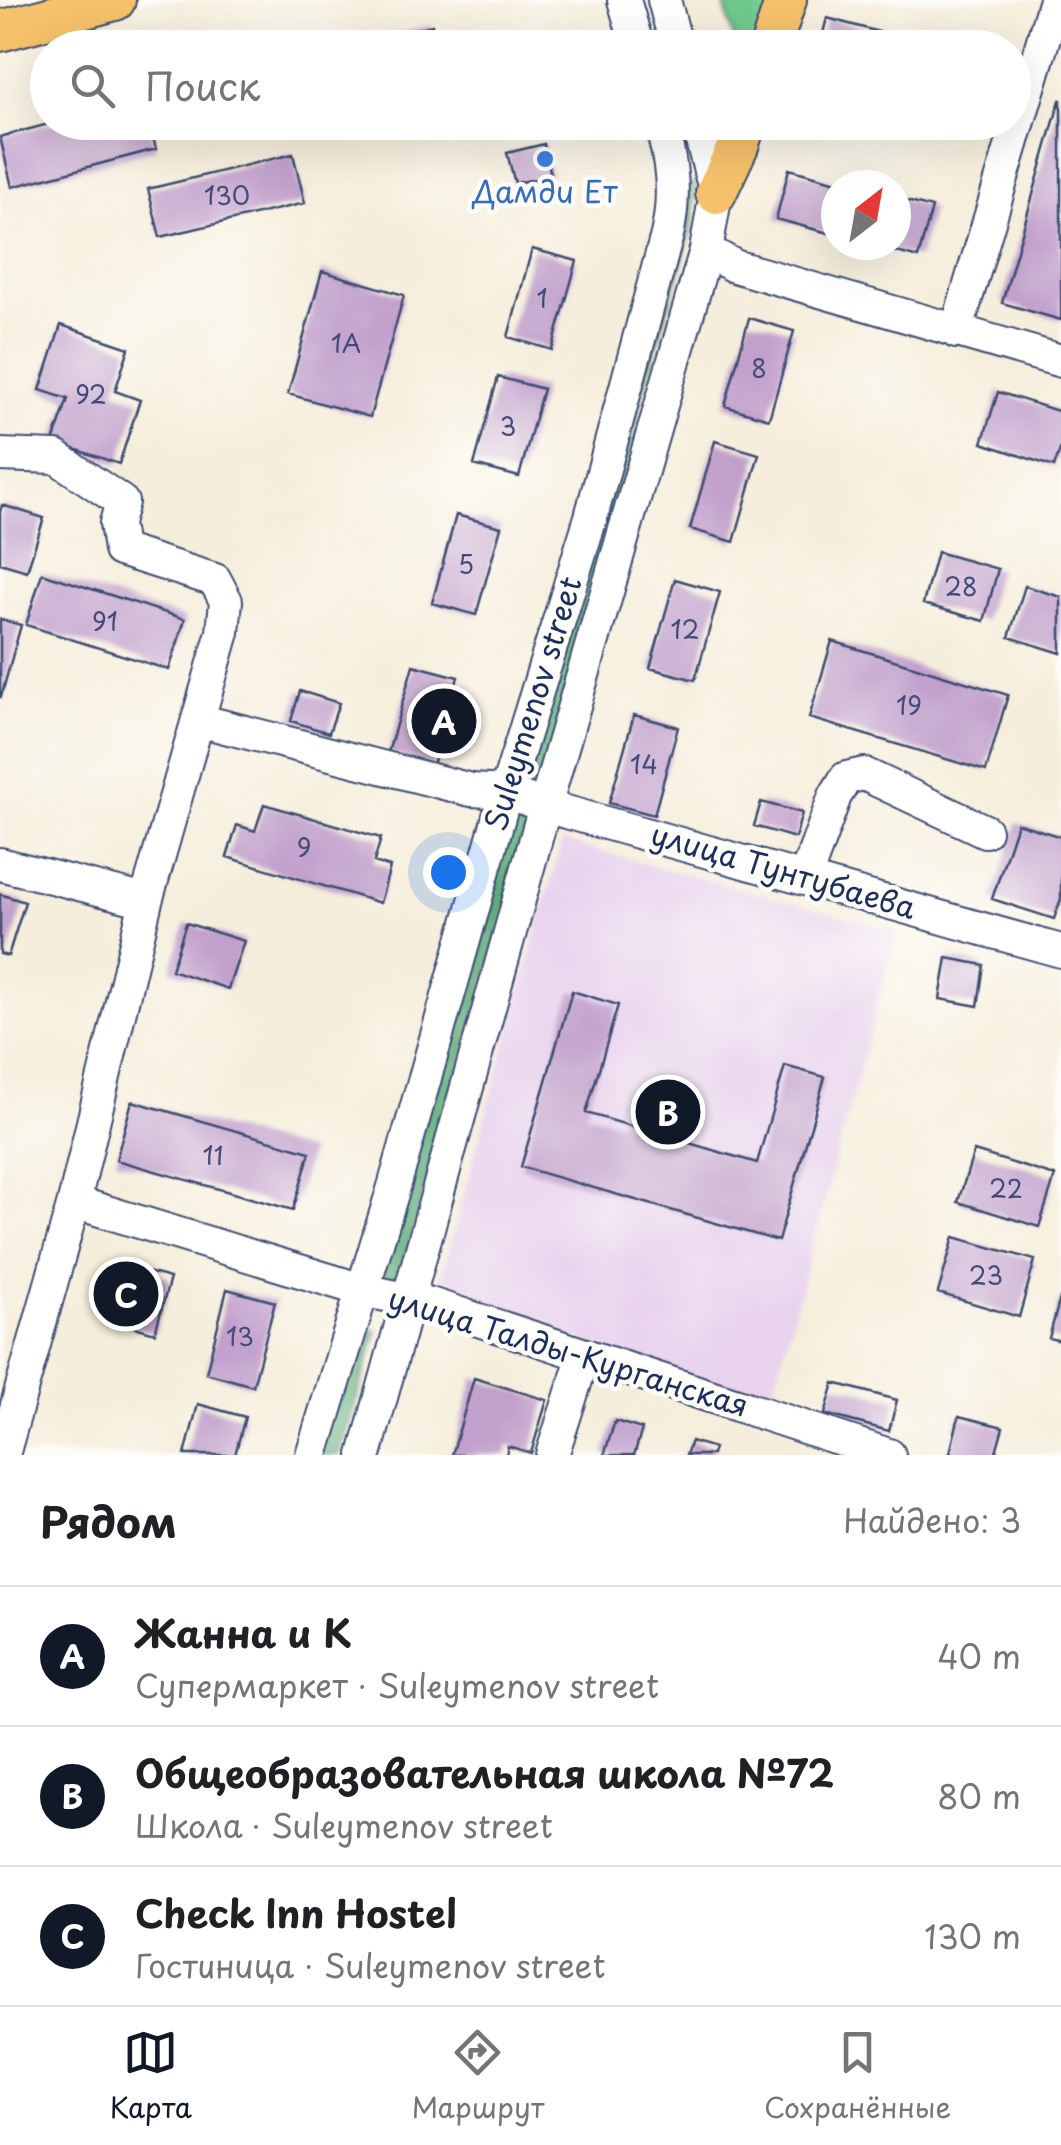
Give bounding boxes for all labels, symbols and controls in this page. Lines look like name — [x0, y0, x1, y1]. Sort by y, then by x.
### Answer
search box — [30, 30, 1031, 140]
text: Поиск — [145, 57, 260, 114]
icon: search — [65, 58, 120, 113]
marker: Дамди Ет — [534, 148, 556, 170]
place label: Дамди Ет — [472, 168, 618, 213]
north arrow — [821, 170, 911, 260]
house number: 130 — [204, 176, 250, 214]
house number: 1 — [536, 279, 548, 317]
house number: 1А — [331, 324, 361, 362]
house number: 8 — [751, 349, 767, 387]
house number: 92 — [75, 375, 107, 413]
house number: 3 — [500, 407, 516, 445]
house number: 5 — [458, 545, 474, 583]
house number: 28 — [944, 567, 978, 605]
street label: Suleymenov street — [472, 571, 592, 836]
house number: 91 — [92, 602, 118, 640]
house number: 12 — [671, 610, 699, 648]
pin: A — [412, 684, 476, 758]
house number: 19 — [896, 686, 922, 724]
house number: 14 — [630, 745, 658, 783]
street label: улица Тунтубаева — [646, 810, 922, 929]
house number: 9 — [297, 828, 311, 866]
your location — [423, 847, 474, 898]
pin: B — [636, 1074, 700, 1150]
house number: 11 — [203, 1136, 223, 1174]
house number: 22 — [989, 1169, 1023, 1207]
pin: C — [94, 1256, 158, 1332]
house number: 23 — [969, 1256, 1003, 1294]
street label: улица Талды-Курганская — [383, 1274, 754, 1427]
house number: 13 — [226, 1317, 254, 1355]
text: Рядом — [40, 1489, 177, 1552]
text: Найдено: 3 — [843, 1496, 1021, 1544]
text: Жанна и К — [135, 1604, 352, 1661]
text: A — [60, 1632, 85, 1680]
text: 40 m — [937, 1632, 1021, 1680]
text: Супермаркет · Suleymenov street — [135, 1661, 659, 1709]
text: Общеобразовательная школа №72 — [135, 1744, 834, 1801]
text: B — [62, 1772, 83, 1820]
text: 80 m — [937, 1772, 1021, 1820]
text: Школа · Suleymenov street — [135, 1801, 553, 1849]
text: Check Inn Hostel — [135, 1884, 457, 1941]
text: C — [60, 1912, 85, 1960]
text: 130 m — [924, 1912, 1021, 1960]
text: Гостиница · Suleymenov street — [135, 1941, 606, 1989]
tab: Карта — [110, 2025, 192, 2128]
tab: Маршрут — [412, 2025, 544, 2128]
tab: Сохранённые — [764, 2025, 951, 2128]

